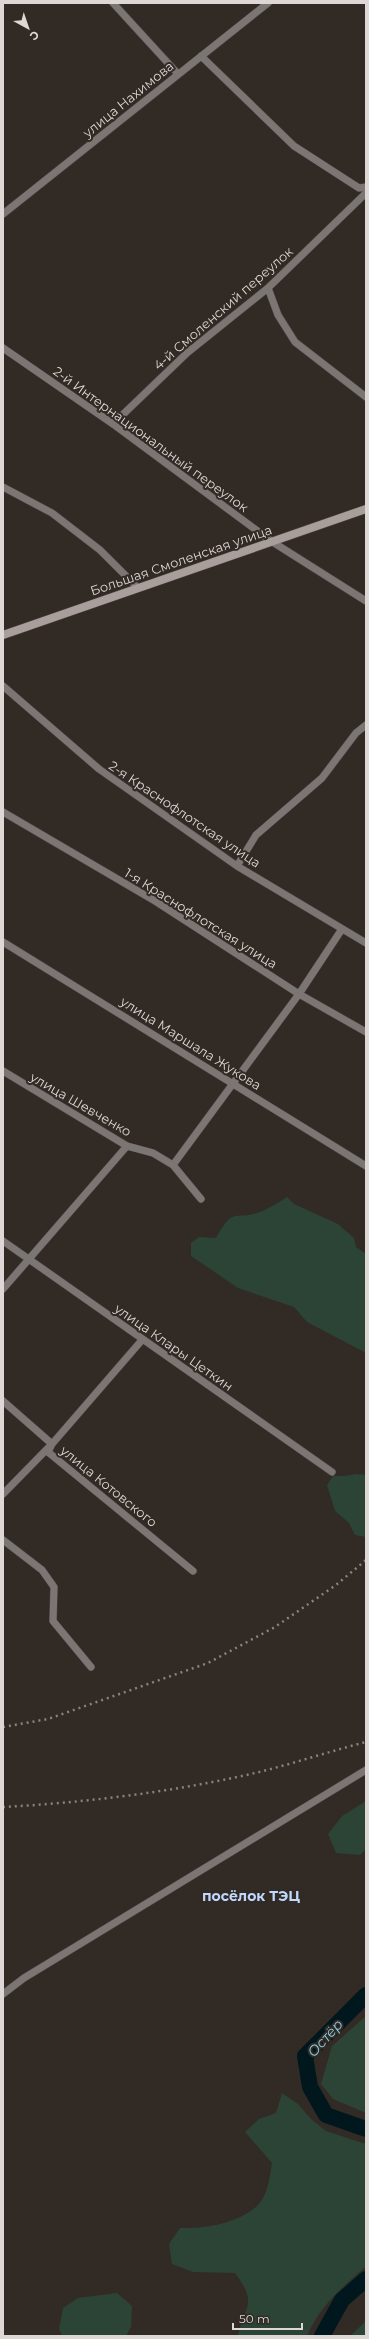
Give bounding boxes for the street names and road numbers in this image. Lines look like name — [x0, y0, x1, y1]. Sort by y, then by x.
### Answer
street label: улица Нахимова — [79, 58, 177, 141]
street label: 4-й Смоленский переулок — [150, 243, 296, 373]
street label: 2-й Интернациональный переулок — [50, 363, 252, 515]
street label: Большая Смоленская улица — [88, 521, 274, 599]
street label: 2-я Краснофлотская улица — [106, 757, 264, 871]
street label: 1-я Краснофлотская улица — [122, 864, 280, 972]
street label: улица Маршала Жукова — [117, 992, 264, 1093]
street label: улица Шевченко — [27, 1068, 135, 1140]
street label: улица Клары Цеткин — [111, 1299, 236, 1394]
street label: улица Котовского — [57, 1441, 161, 1530]

